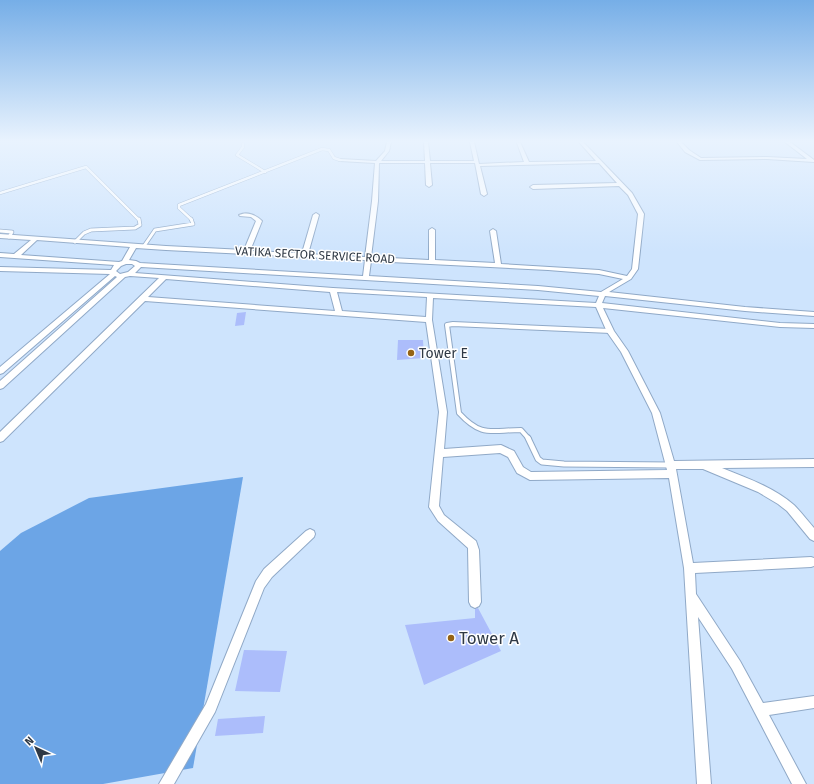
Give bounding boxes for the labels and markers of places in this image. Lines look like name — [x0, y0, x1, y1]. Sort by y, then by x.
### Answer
place label: Tower E — [419, 345, 468, 362]
marker: Tower E — [406, 348, 416, 358]
place label: Tower A — [459, 628, 519, 649]
marker: Tower A — [446, 633, 456, 643]

